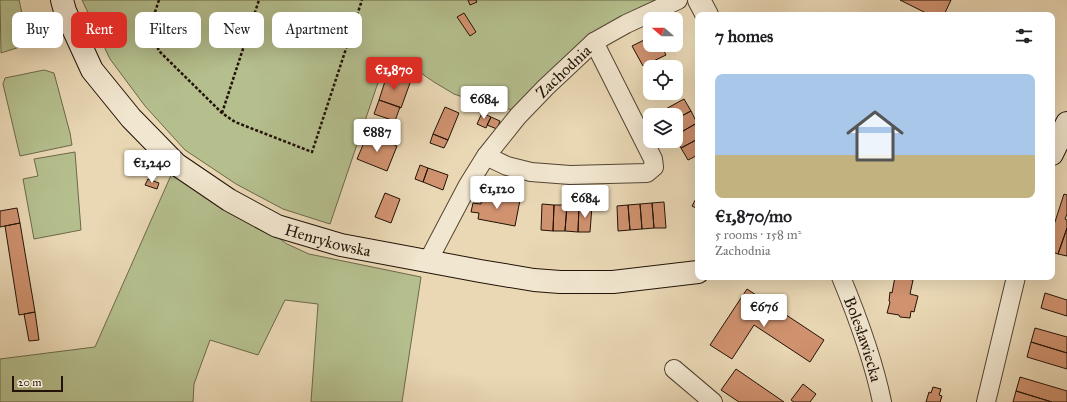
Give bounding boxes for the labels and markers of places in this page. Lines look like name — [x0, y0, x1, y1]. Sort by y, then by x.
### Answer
pin: €1,870 — [361, 57, 427, 91]
pin: €684 — [460, 86, 508, 120]
pin: €887 — [353, 119, 401, 153]
pin: €1,240 — [119, 150, 185, 184]
pin: €1,120 — [464, 176, 530, 210]
pin: €684 — [561, 185, 609, 219]
pin: €676 — [740, 294, 788, 328]

